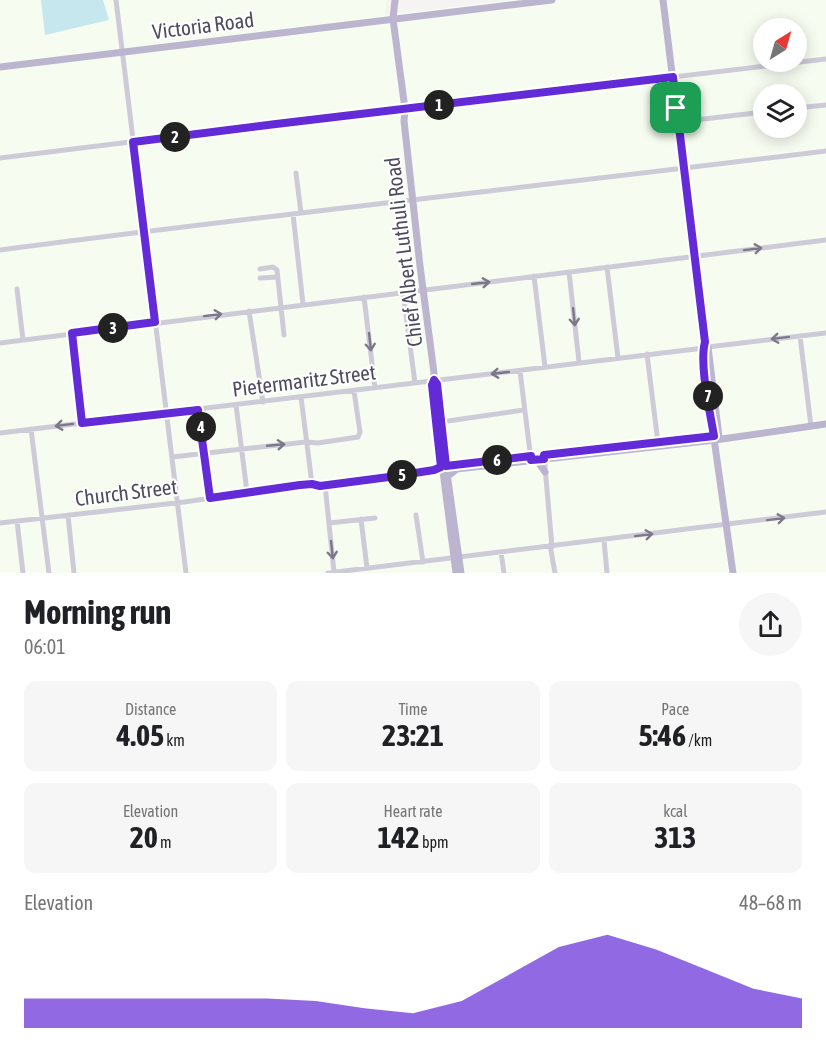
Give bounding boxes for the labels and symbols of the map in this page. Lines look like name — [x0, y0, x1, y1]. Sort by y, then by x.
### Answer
street label: Victoria Road — [151, 7, 255, 43]
north arrow — [753, 18, 807, 72]
pin — [650, 82, 701, 133]
pin: 1 — [424, 90, 454, 120]
pin: 2 — [160, 122, 190, 152]
street label: Chief Albert Luthuli Road — [379, 156, 427, 348]
one-way arrow — [742, 244, 762, 255]
one-way arrow — [471, 277, 491, 288]
one-way arrow — [569, 306, 580, 326]
one-way arrow — [203, 309, 222, 320]
pin: 3 — [98, 313, 128, 343]
one-way arrow — [364, 332, 375, 352]
one-way arrow — [771, 333, 791, 344]
street label: Pietermaritz Street — [231, 359, 377, 401]
one-way arrow — [490, 368, 510, 379]
pin: 7 — [693, 381, 723, 411]
pin: 4 — [186, 412, 216, 442]
one-way arrow — [55, 420, 75, 431]
one-way arrow — [265, 439, 285, 450]
pin: 6 — [482, 445, 512, 475]
pin: 5 — [387, 460, 417, 490]
street label: Church Street — [73, 474, 179, 510]
one-way arrow — [765, 513, 785, 524]
one-way arrow — [634, 529, 653, 540]
one-way arrow — [327, 539, 338, 559]

